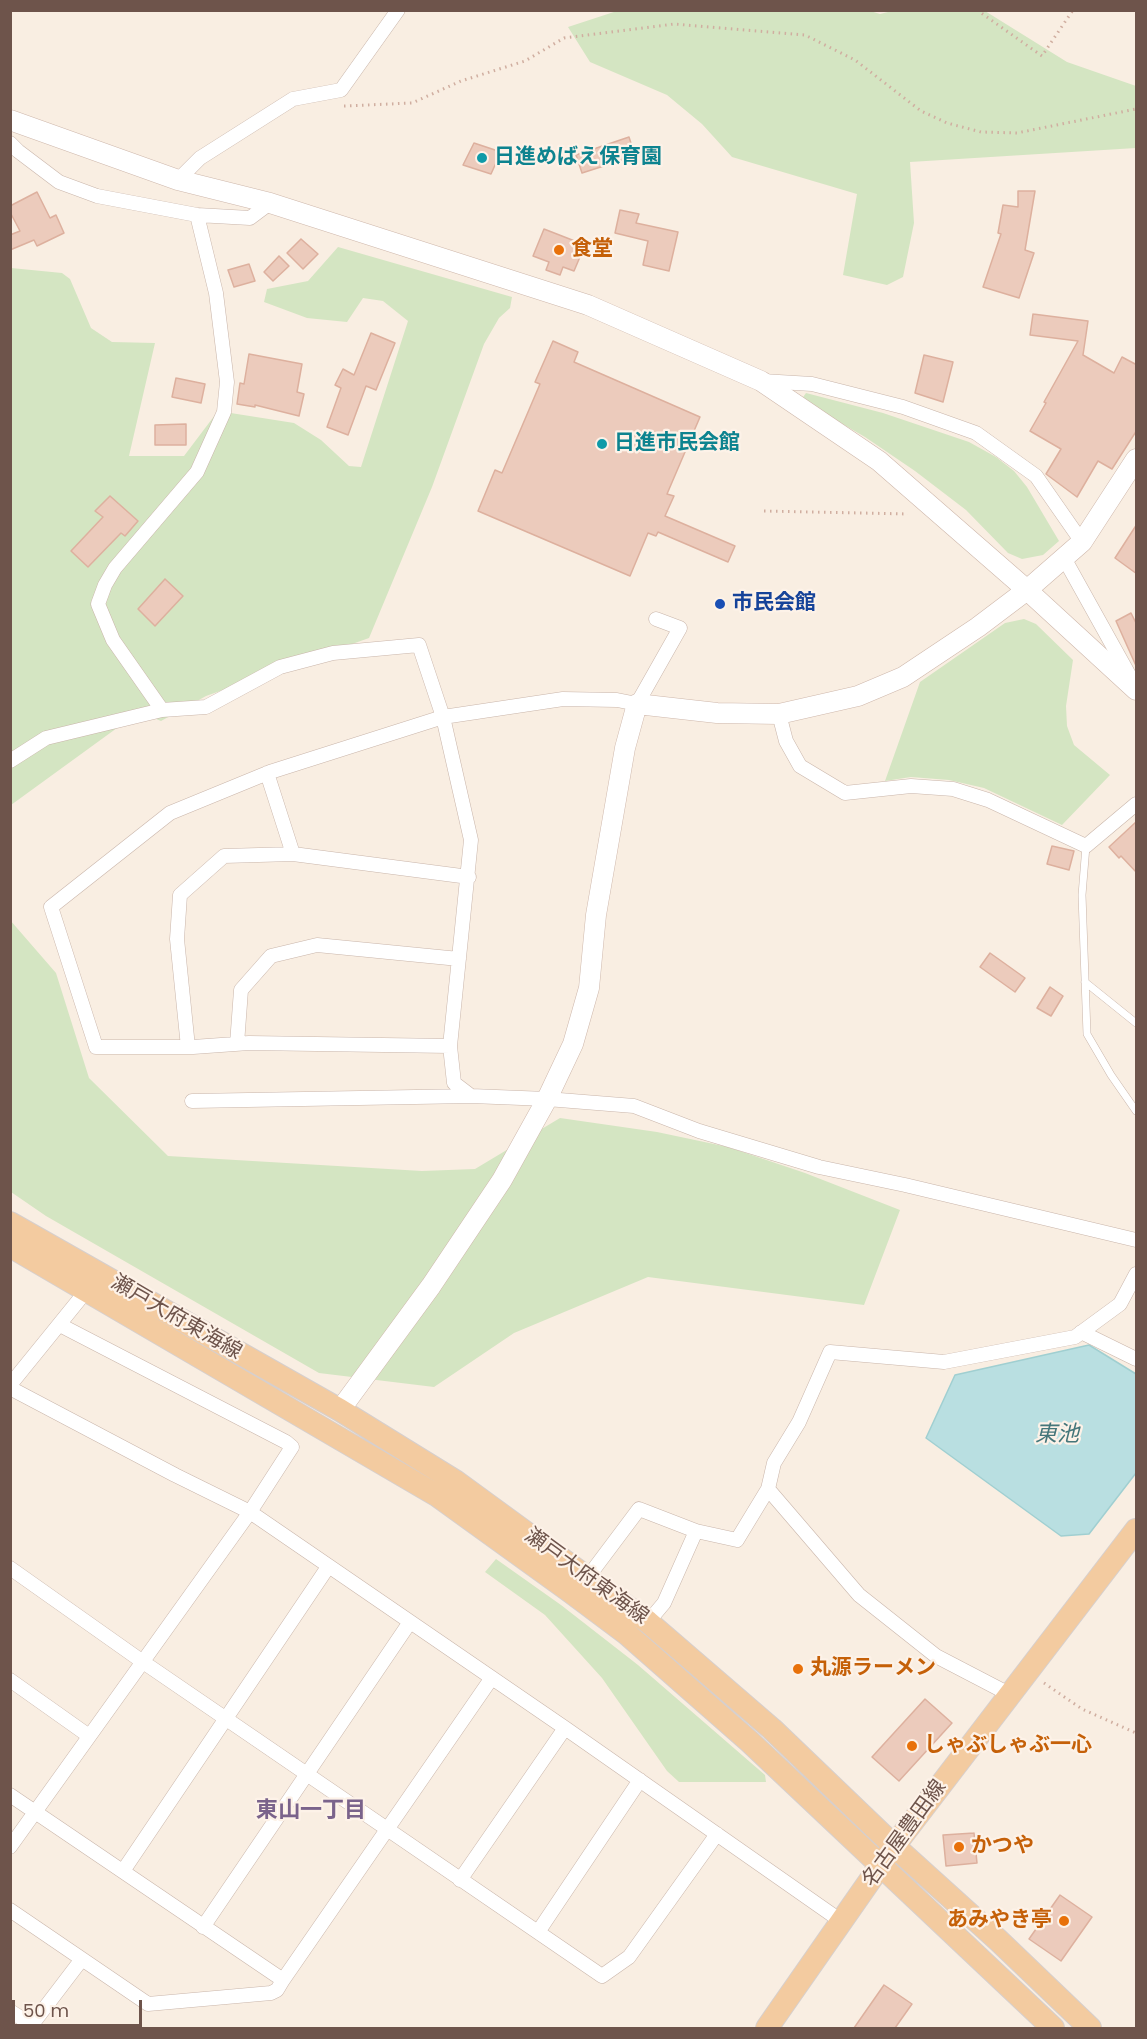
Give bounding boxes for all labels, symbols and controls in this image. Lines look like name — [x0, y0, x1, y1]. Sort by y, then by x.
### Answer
place label: 日進めばえ保育園 — [494, 145, 662, 171]
marker: 日進めばえ保育園 — [475, 151, 489, 165]
place label: 食堂 — [571, 237, 613, 263]
marker: 食堂 — [552, 243, 566, 257]
place label: 日進市民会館 — [614, 431, 740, 457]
marker: 日進市民会館 — [595, 437, 609, 451]
place label: 市民会館 — [732, 591, 816, 617]
marker: 市民会館 — [713, 597, 727, 611]
street label: 瀬戸大府東海線 — [106, 1270, 246, 1366]
water label: 東池 — [1035, 1422, 1079, 1448]
street label: 瀬戸大府東海線 — [519, 1524, 653, 1630]
place label: 丸源ラーメン — [810, 1656, 936, 1682]
marker: 丸源ラーメン — [791, 1662, 805, 1676]
place label: しゃぶしゃぶ一心 — [924, 1733, 1092, 1759]
marker: しゃぶしゃぶ一心 — [905, 1739, 919, 1753]
street label: 名古屋豊田線 — [858, 1776, 952, 1892]
district label: 東山一丁目 — [256, 1798, 366, 1824]
place label: かつや — [971, 1834, 1034, 1860]
marker: かつや — [952, 1840, 966, 1854]
place label: あみやき亭 — [947, 1908, 1052, 1934]
marker: あみやき亭 — [1057, 1914, 1071, 1928]
scale bar — [15, 1988, 146, 2026]
text: 50 m — [23, 1998, 69, 2023]

